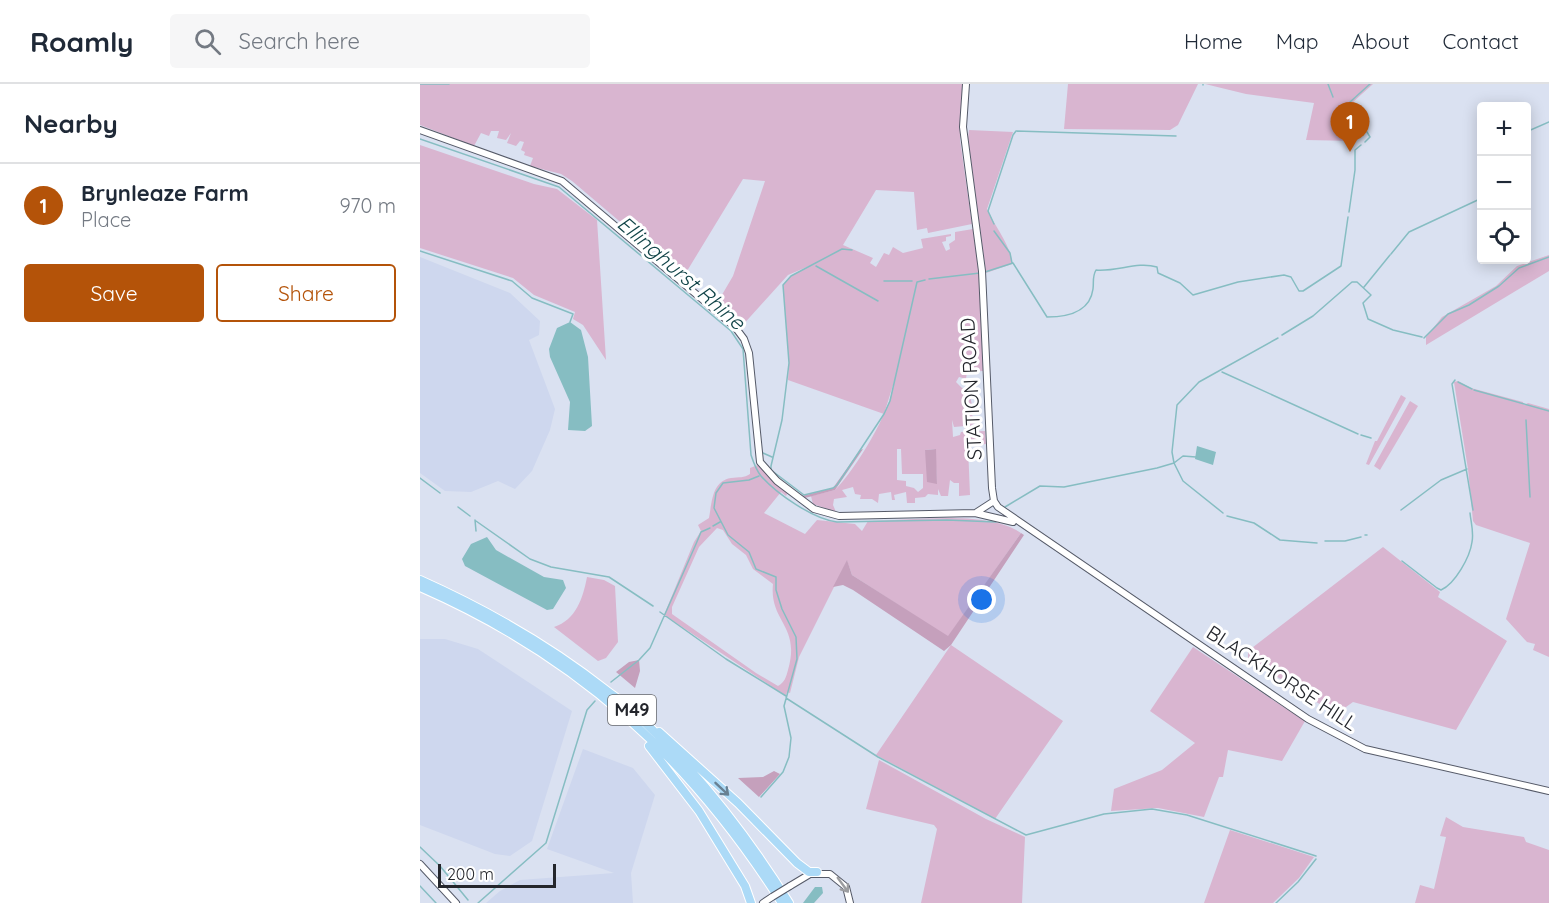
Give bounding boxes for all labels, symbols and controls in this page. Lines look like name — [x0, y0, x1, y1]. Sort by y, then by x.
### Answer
search box — [170, 14, 590, 68]
text: Roamly — [30, 24, 134, 59]
icon: search — [191, 25, 224, 58]
text: Search here — [239, 27, 360, 55]
text: Home — [1184, 28, 1243, 54]
text: Map — [1276, 28, 1319, 54]
text: About — [1352, 28, 1410, 54]
text: Contact — [1443, 28, 1519, 54]
map controls — [1477, 102, 1531, 264]
button: + — [1477, 102, 1531, 156]
pin: 1 — [1330, 103, 1370, 152]
text: Nearby — [24, 107, 118, 140]
button: − — [1477, 156, 1531, 210]
text: Brynleaze Farm — [81, 179, 249, 207]
text: 1 — [40, 193, 47, 218]
text: 970 m — [340, 193, 396, 218]
text: Place — [81, 207, 131, 232]
water label: Ellinghurst Rhine — [613, 210, 752, 335]
button: locate — [1477, 210, 1531, 264]
button: Save — [24, 264, 204, 322]
button: Share — [216, 264, 396, 322]
street label: STATION ROAD — [954, 317, 987, 461]
your location — [967, 585, 996, 614]
street label: BLACKHORSE HILL — [1202, 619, 1363, 736]
road number: M49 — [608, 695, 656, 725]
one-way arrow — [715, 781, 730, 796]
scale bar — [438, 861, 556, 888]
text: 200 m — [447, 864, 494, 884]
one-way arrow — [837, 877, 849, 893]

